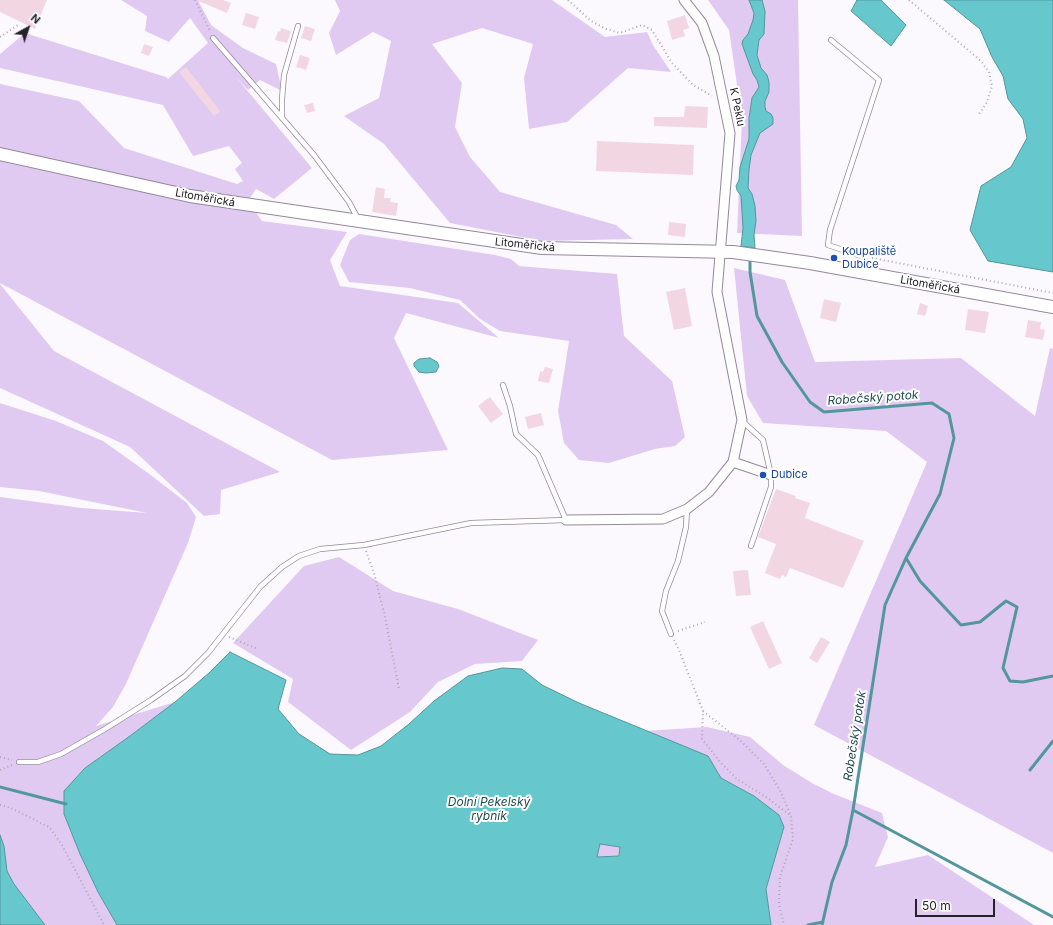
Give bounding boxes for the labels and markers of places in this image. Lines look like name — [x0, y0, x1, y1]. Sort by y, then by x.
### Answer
place label: Koupaliště Dubice — [842, 245, 896, 271]
marker: Koupaliště Dubice — [829, 253, 839, 263]
place label: Dubice — [771, 468, 808, 482]
marker: Dubice — [758, 470, 768, 480]

